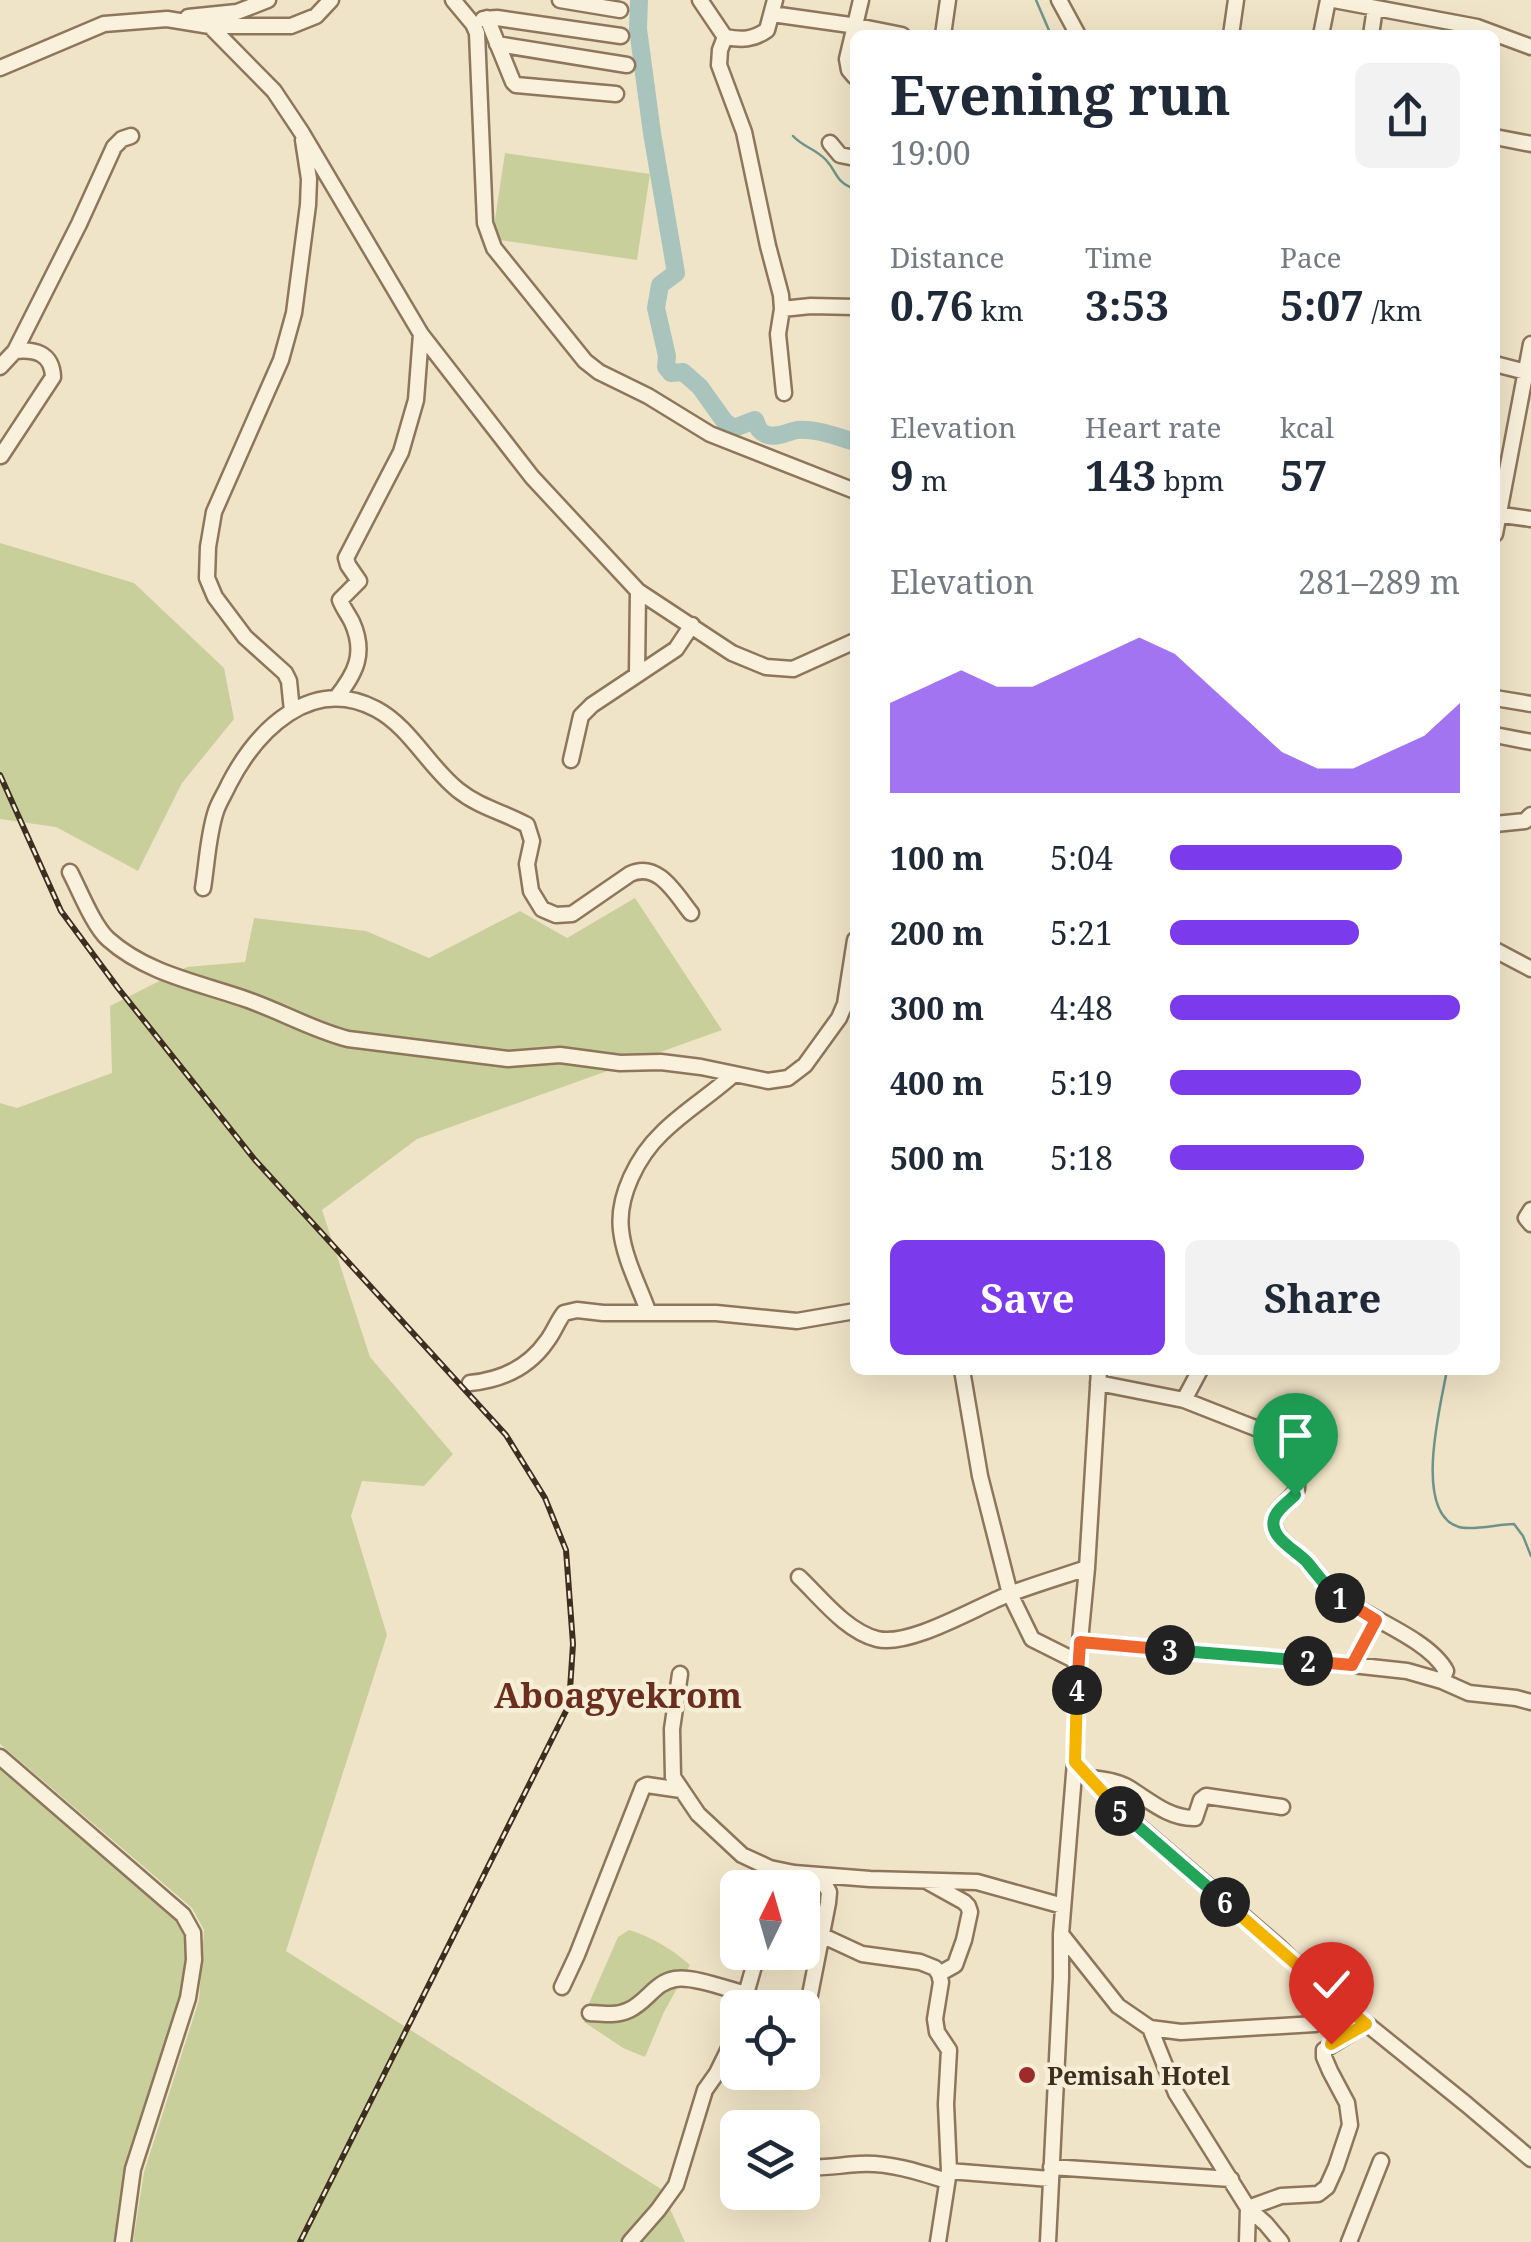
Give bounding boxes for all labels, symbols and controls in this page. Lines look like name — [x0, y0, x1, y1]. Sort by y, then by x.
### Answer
text: Evening run — [890, 56, 1231, 131]
button: share — [1355, 63, 1460, 168]
text: 19:00 — [890, 131, 971, 174]
text: Distance — [890, 238, 1004, 276]
text: Time — [1085, 238, 1153, 276]
text: Pace — [1280, 238, 1341, 276]
text: 0.76 — [890, 276, 974, 333]
text: 3:53 — [1085, 276, 1169, 333]
text: 5:07 — [1280, 276, 1364, 333]
text: km — [974, 291, 1024, 329]
text: /km — [1364, 291, 1422, 329]
text: Elevation — [890, 408, 1016, 446]
text: Heart rate — [1085, 408, 1222, 446]
text: kcal — [1280, 408, 1334, 446]
text: 9 — [890, 446, 914, 503]
text: 143 — [1085, 446, 1156, 503]
text: 57 — [1280, 446, 1327, 503]
text: m — [914, 461, 947, 499]
text: bpm — [1156, 461, 1224, 499]
text: Elevation — [890, 560, 1034, 603]
text: 281–289 m — [1298, 560, 1460, 603]
text: 100 m — [890, 836, 984, 879]
text: 5:04 — [1050, 836, 1113, 879]
text: 200 m — [890, 911, 984, 954]
text: 5:21 — [1050, 911, 1113, 954]
text: 300 m — [890, 986, 984, 1029]
text: 4:48 — [1050, 986, 1113, 1029]
text: 400 m — [890, 1061, 984, 1104]
text: 5:19 — [1050, 1061, 1113, 1104]
text: 500 m — [890, 1136, 984, 1179]
text: 5:18 — [1050, 1136, 1113, 1179]
button: Save — [890, 1240, 1165, 1355]
button: Share — [1185, 1240, 1460, 1355]
pin — [1253, 1393, 1338, 1496]
icon: arrive — [1268, 1408, 1323, 1463]
pin: 1 — [1315, 1573, 1365, 1623]
text: 1 — [1332, 1579, 1348, 1617]
pin: 3 — [1145, 1625, 1195, 1675]
text: 3 — [1162, 1631, 1178, 1669]
pin: 2 — [1283, 1636, 1333, 1686]
text: 2 — [1300, 1642, 1316, 1680]
pin: 4 — [1052, 1665, 1102, 1715]
district label: Aboagyekrom — [494, 1671, 742, 1718]
text: 4 — [1069, 1671, 1085, 1709]
pin: 5 — [1095, 1786, 1145, 1836]
text: 5 — [1112, 1792, 1128, 1830]
north arrow — [720, 1870, 820, 1970]
map controls — [720, 1870, 820, 2210]
pin: 6 — [1200, 1877, 1250, 1927]
text: 6 — [1217, 1883, 1233, 1921]
pin — [1289, 1942, 1374, 2045]
icon: check — [1304, 1957, 1359, 2012]
button: locate — [720, 1990, 820, 2090]
place label: Pemisah Hotel — [1047, 2058, 1230, 2092]
marker: Pemisah Hotel — [1016, 2064, 1038, 2086]
button: layers — [720, 2110, 820, 2210]

